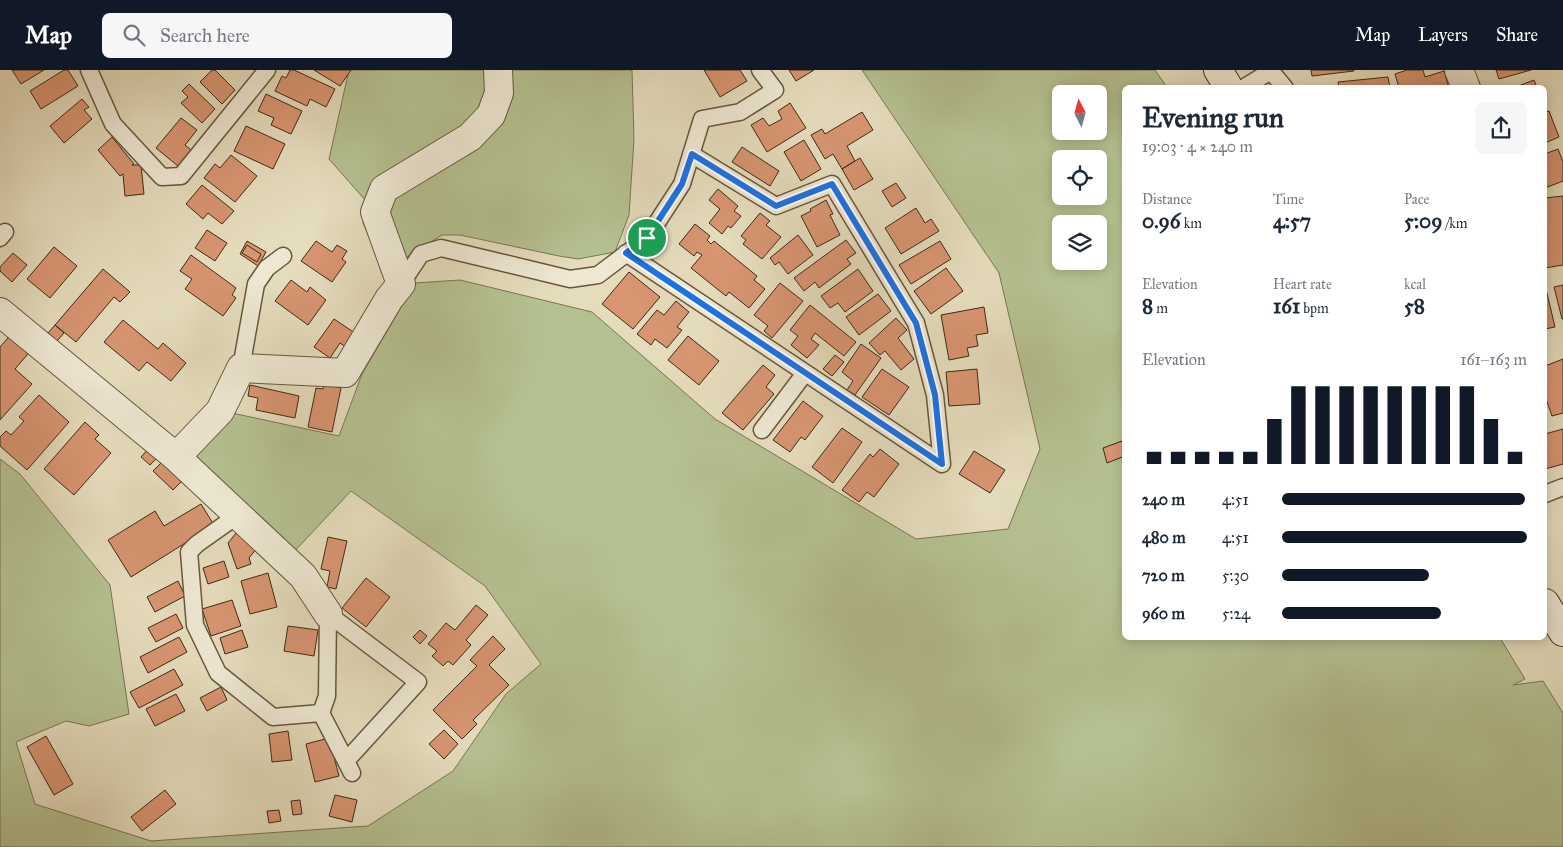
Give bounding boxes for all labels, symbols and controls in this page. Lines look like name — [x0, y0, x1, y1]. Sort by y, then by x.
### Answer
search box — [102, 13, 452, 58]
text: Map — [25, 20, 72, 50]
icon: search — [120, 21, 148, 49]
text: Search here — [160, 24, 250, 47]
text: Map — [1355, 24, 1390, 46]
text: Layers — [1418, 24, 1468, 46]
text: Share — [1496, 24, 1538, 46]
north arrow — [1052, 85, 1108, 140]
map controls — [1052, 85, 1107, 270]
text: Evening run — [1142, 100, 1284, 135]
button: share — [1475, 102, 1527, 154]
text: 19:03 · 4 × 240 m — [1142, 137, 1253, 156]
button: locate — [1052, 150, 1107, 205]
text: Distance — [1142, 191, 1192, 208]
text: Time — [1273, 191, 1304, 208]
text: Pace — [1404, 191, 1429, 208]
text: 0.96 — [1142, 208, 1181, 234]
text: 4:57 — [1273, 208, 1311, 234]
text: 5:09 — [1404, 208, 1443, 234]
button: layers — [1052, 215, 1107, 270]
text: km — [1181, 215, 1202, 232]
text: /km — [1443, 215, 1468, 232]
pin — [626, 217, 668, 259]
icon: arrive — [633, 224, 661, 252]
text: Elevation — [1142, 276, 1198, 293]
text: Heart rate — [1273, 276, 1332, 293]
text: kcal — [1404, 276, 1426, 293]
text: 8 — [1142, 293, 1153, 319]
text: 161 — [1273, 293, 1300, 319]
text: 58 — [1404, 293, 1425, 319]
text: m — [1153, 300, 1168, 317]
text: bpm — [1300, 300, 1329, 317]
text: Elevation — [1142, 350, 1206, 369]
text: 161–163 m — [1460, 350, 1527, 369]
text: 240 m — [1142, 490, 1185, 509]
text: 4:51 — [1222, 490, 1249, 509]
text: 480 m — [1142, 528, 1186, 547]
text: 4:51 — [1222, 528, 1249, 547]
text: 720 m — [1142, 566, 1185, 585]
text: 5:30 — [1222, 566, 1249, 585]
text: 960 m — [1142, 604, 1185, 623]
text: 5:24 — [1222, 604, 1250, 623]

